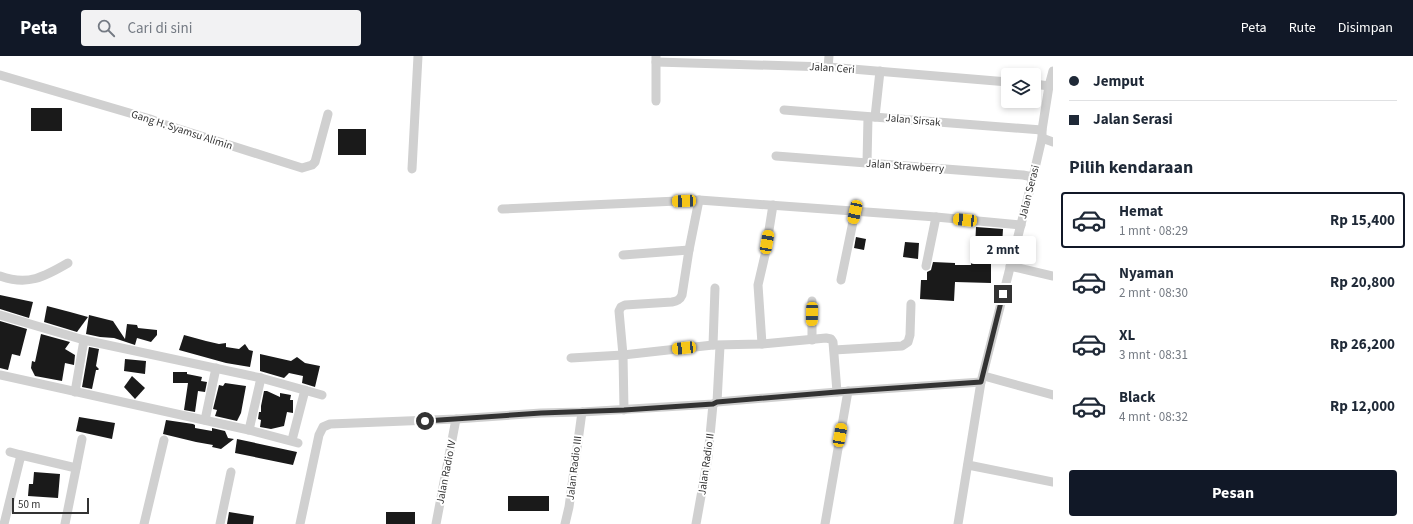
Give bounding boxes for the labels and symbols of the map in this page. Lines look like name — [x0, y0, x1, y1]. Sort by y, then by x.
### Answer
street label: Jalan Ceri — [809, 59, 855, 77]
street label: Gang H. Syamsu Alimin — [129, 107, 235, 153]
street label: Jalan Sirsak — [885, 110, 942, 130]
street label: Jalan Strawberry — [865, 156, 945, 176]
street label: Jalan Serasi — [1015, 163, 1043, 221]
car — [672, 195, 696, 207]
car — [847, 199, 863, 225]
car — [952, 213, 978, 227]
car — [759, 229, 775, 255]
callout: 2 mnt — [970, 236, 1036, 264]
route end — [994, 285, 1012, 303]
car — [806, 302, 818, 326]
car — [671, 341, 697, 355]
route start — [416, 412, 434, 430]
car — [832, 422, 848, 448]
street label: Jalan Radio II — [694, 432, 718, 496]
street label: Jalan Radio III — [563, 435, 585, 501]
street label: Jalan Radio IV — [432, 439, 460, 505]
scale bar — [12, 496, 89, 515]

